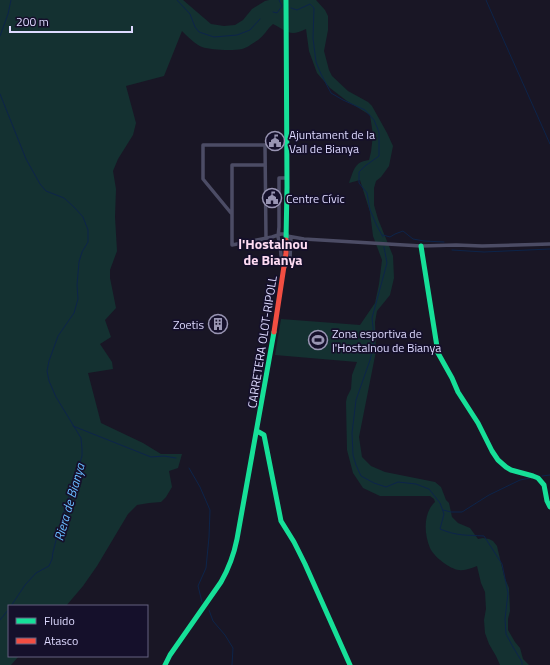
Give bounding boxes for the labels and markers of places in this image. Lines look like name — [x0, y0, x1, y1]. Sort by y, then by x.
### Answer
place label: Ajuntament de la Vall de Bianya — [289, 125, 375, 158]
public building icon: Ajuntament de la Vall de Bianya — [264, 130, 286, 152]
public building icon: Centre Cívic — [261, 187, 283, 209]
place label: Centre Cívic — [286, 189, 345, 208]
building icon: Zoetis — [207, 313, 229, 335]
place label: Zoetis — [173, 315, 204, 334]
place label: Zona esportiva de l'Hostalnou de Bianya — [332, 324, 441, 357]
sports icon: Zona esportiva de l'Hostalnou de Bianya — [307, 329, 329, 351]

